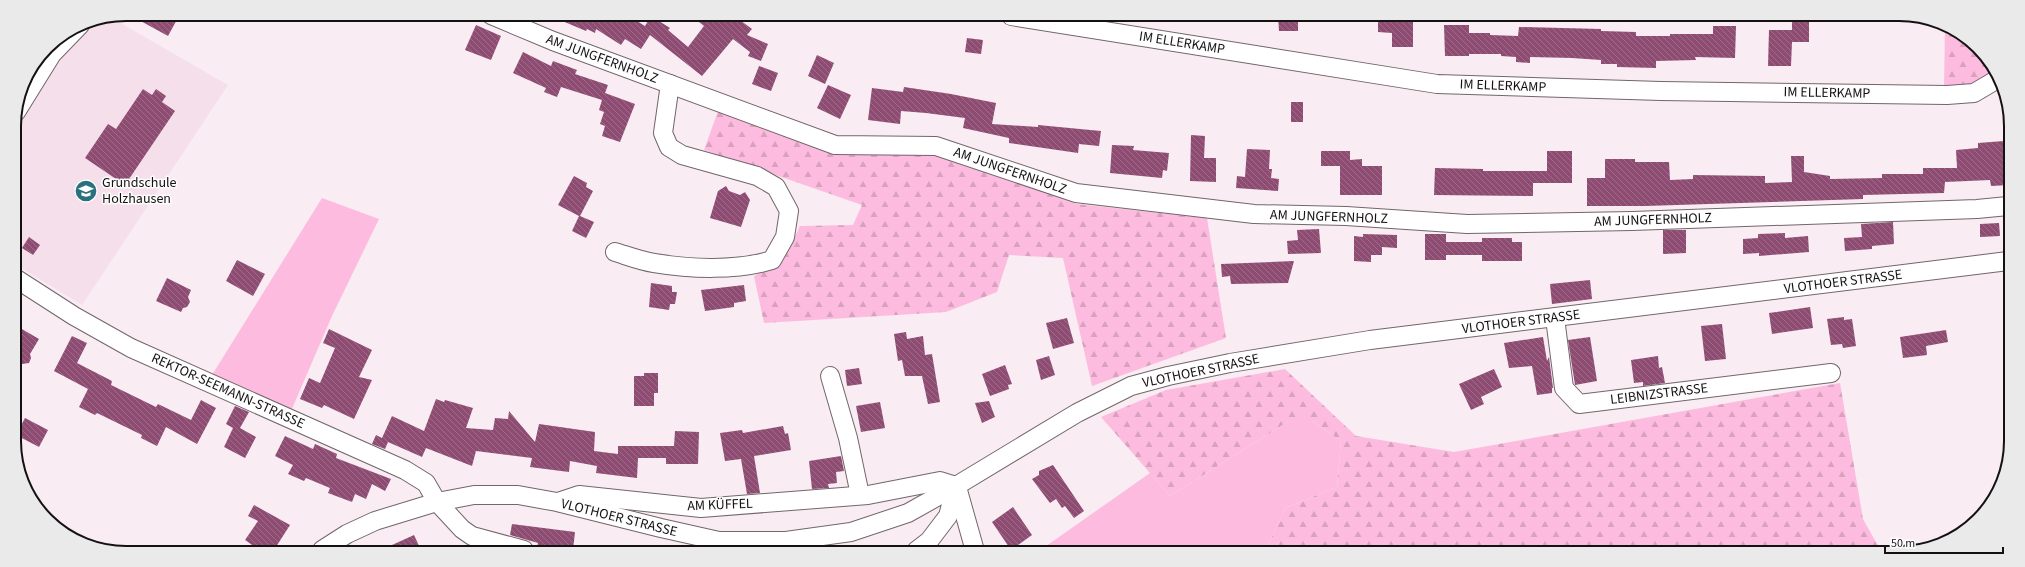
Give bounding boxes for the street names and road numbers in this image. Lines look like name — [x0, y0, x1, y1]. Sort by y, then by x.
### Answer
street label: IM ELLERKAMP — [1138, 26, 1226, 60]
street label: AM JUNGFERNHOLZ — [543, 29, 661, 89]
street label: IM ELLERKAMP — [1459, 74, 1547, 98]
street label: IM ELLERKAMP — [1783, 82, 1871, 104]
street label: AM JUNGFERNHOLZ — [951, 142, 1069, 200]
street label: AM JUNGFERNHOLZ — [1270, 205, 1388, 229]
street label: AM JUNGFERNHOLZ — [1594, 208, 1712, 232]
street label: VLOTHOER STRASSE — [1783, 265, 1903, 299]
street label: VLOTHOER STRASSE — [1461, 305, 1581, 339]
street label: REKTOR-SEEMANN-STRASSE — [148, 348, 308, 434]
street label: VLOTHOER STRASSE — [1141, 349, 1261, 393]
street label: LEIBNIZSTRASSE — [1609, 378, 1709, 410]
street label: VLOTHOER STRASSE — [559, 494, 679, 542]
street label: AM KÜFFEL — [687, 494, 753, 516]

